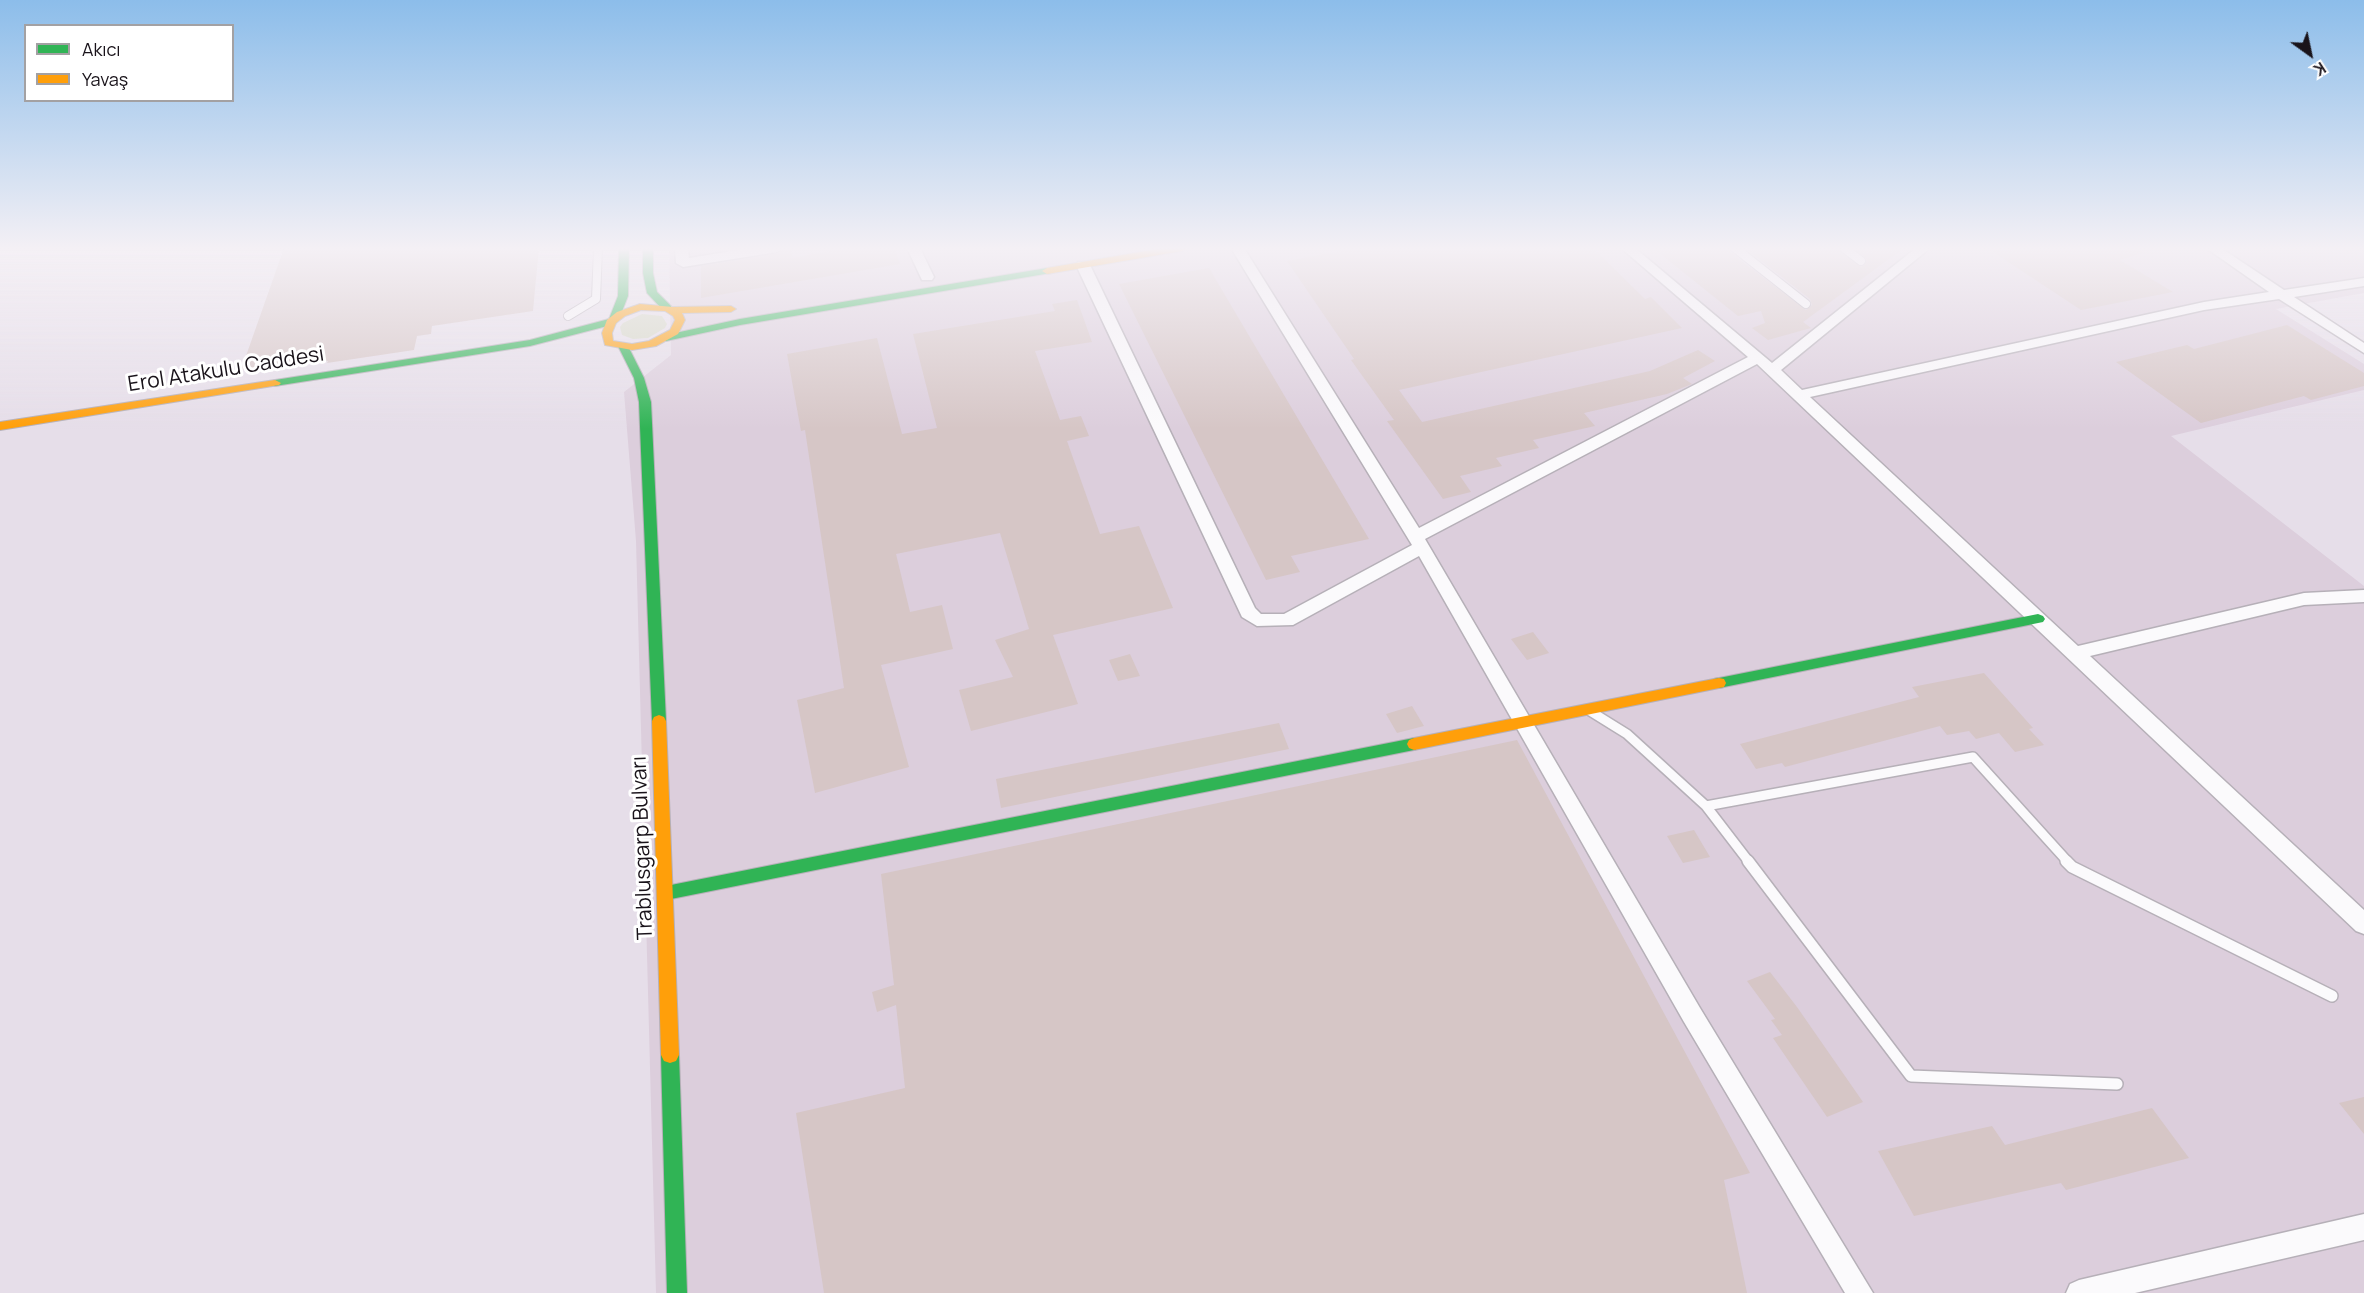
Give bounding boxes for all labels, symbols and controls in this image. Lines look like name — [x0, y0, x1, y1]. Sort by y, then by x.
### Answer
legend — [24, 24, 234, 102]
north arrow — [2280, 24, 2340, 84]
text: Akıcı — [82, 37, 120, 61]
text: K — [2309, 57, 2330, 81]
text: Yavaş — [82, 67, 128, 91]
street label: Erol Atakulu Caddesi — [126, 342, 326, 398]
street label: Trablusgarp Bulvarı — [627, 756, 659, 940]

